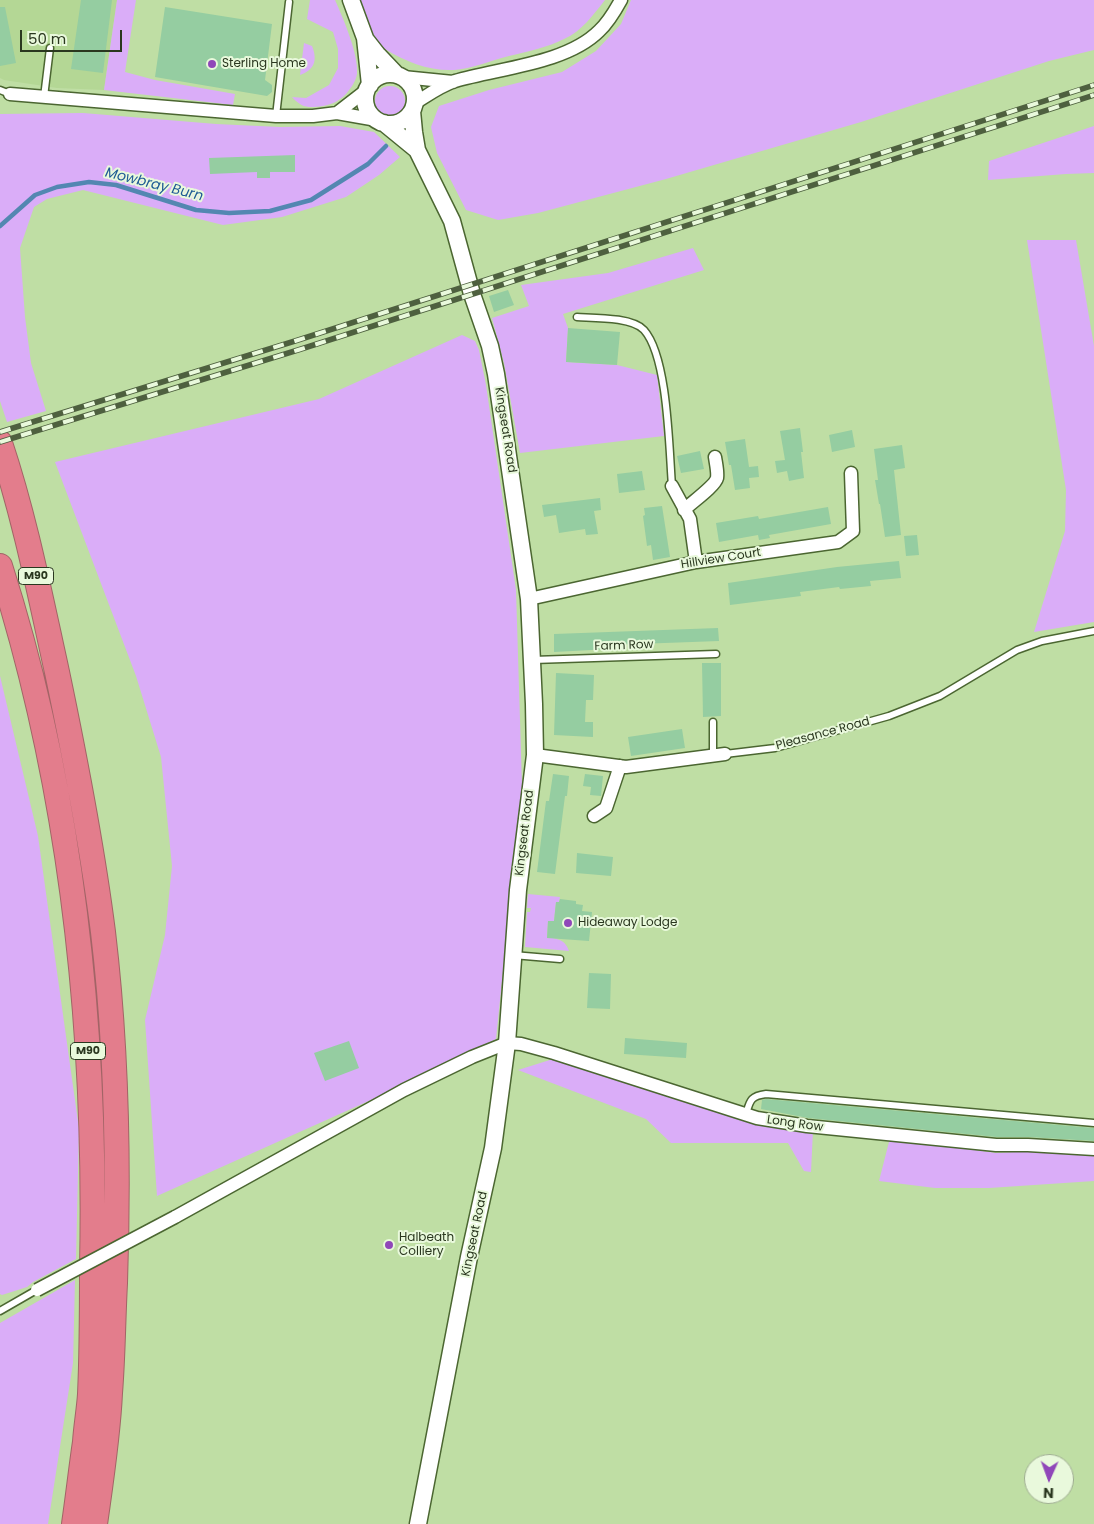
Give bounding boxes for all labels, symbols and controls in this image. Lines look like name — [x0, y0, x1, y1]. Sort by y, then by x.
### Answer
scale bar — [22, 20, 125, 52]
text: 50 m — [28, 28, 66, 49]
place label: Sterling Home — [222, 57, 306, 71]
marker: Sterling Home — [206, 58, 218, 70]
water label: Mowbray Burn — [103, 165, 205, 205]
street label: Kingseat Road — [491, 386, 519, 474]
street label: Hillview Court — [680, 546, 762, 572]
road number: M90 — [18, 568, 54, 584]
street label: Farm Row — [594, 638, 654, 654]
street label: Pleasance Road — [774, 715, 872, 753]
street label: Kingseat Road — [513, 789, 537, 877]
place label: Hideaway Lodge — [578, 916, 677, 930]
marker: Hideaway Lodge — [562, 917, 574, 929]
road number: M90 — [70, 1042, 106, 1060]
street label: Long Row — [766, 1113, 824, 1135]
street label: Kingseat Road — [459, 1190, 491, 1278]
place label: Halbeath Colliery — [399, 1231, 454, 1259]
marker: Halbeath Colliery — [383, 1239, 395, 1251]
north arrow — [1024, 1454, 1074, 1504]
text: N — [1043, 1483, 1054, 1503]

